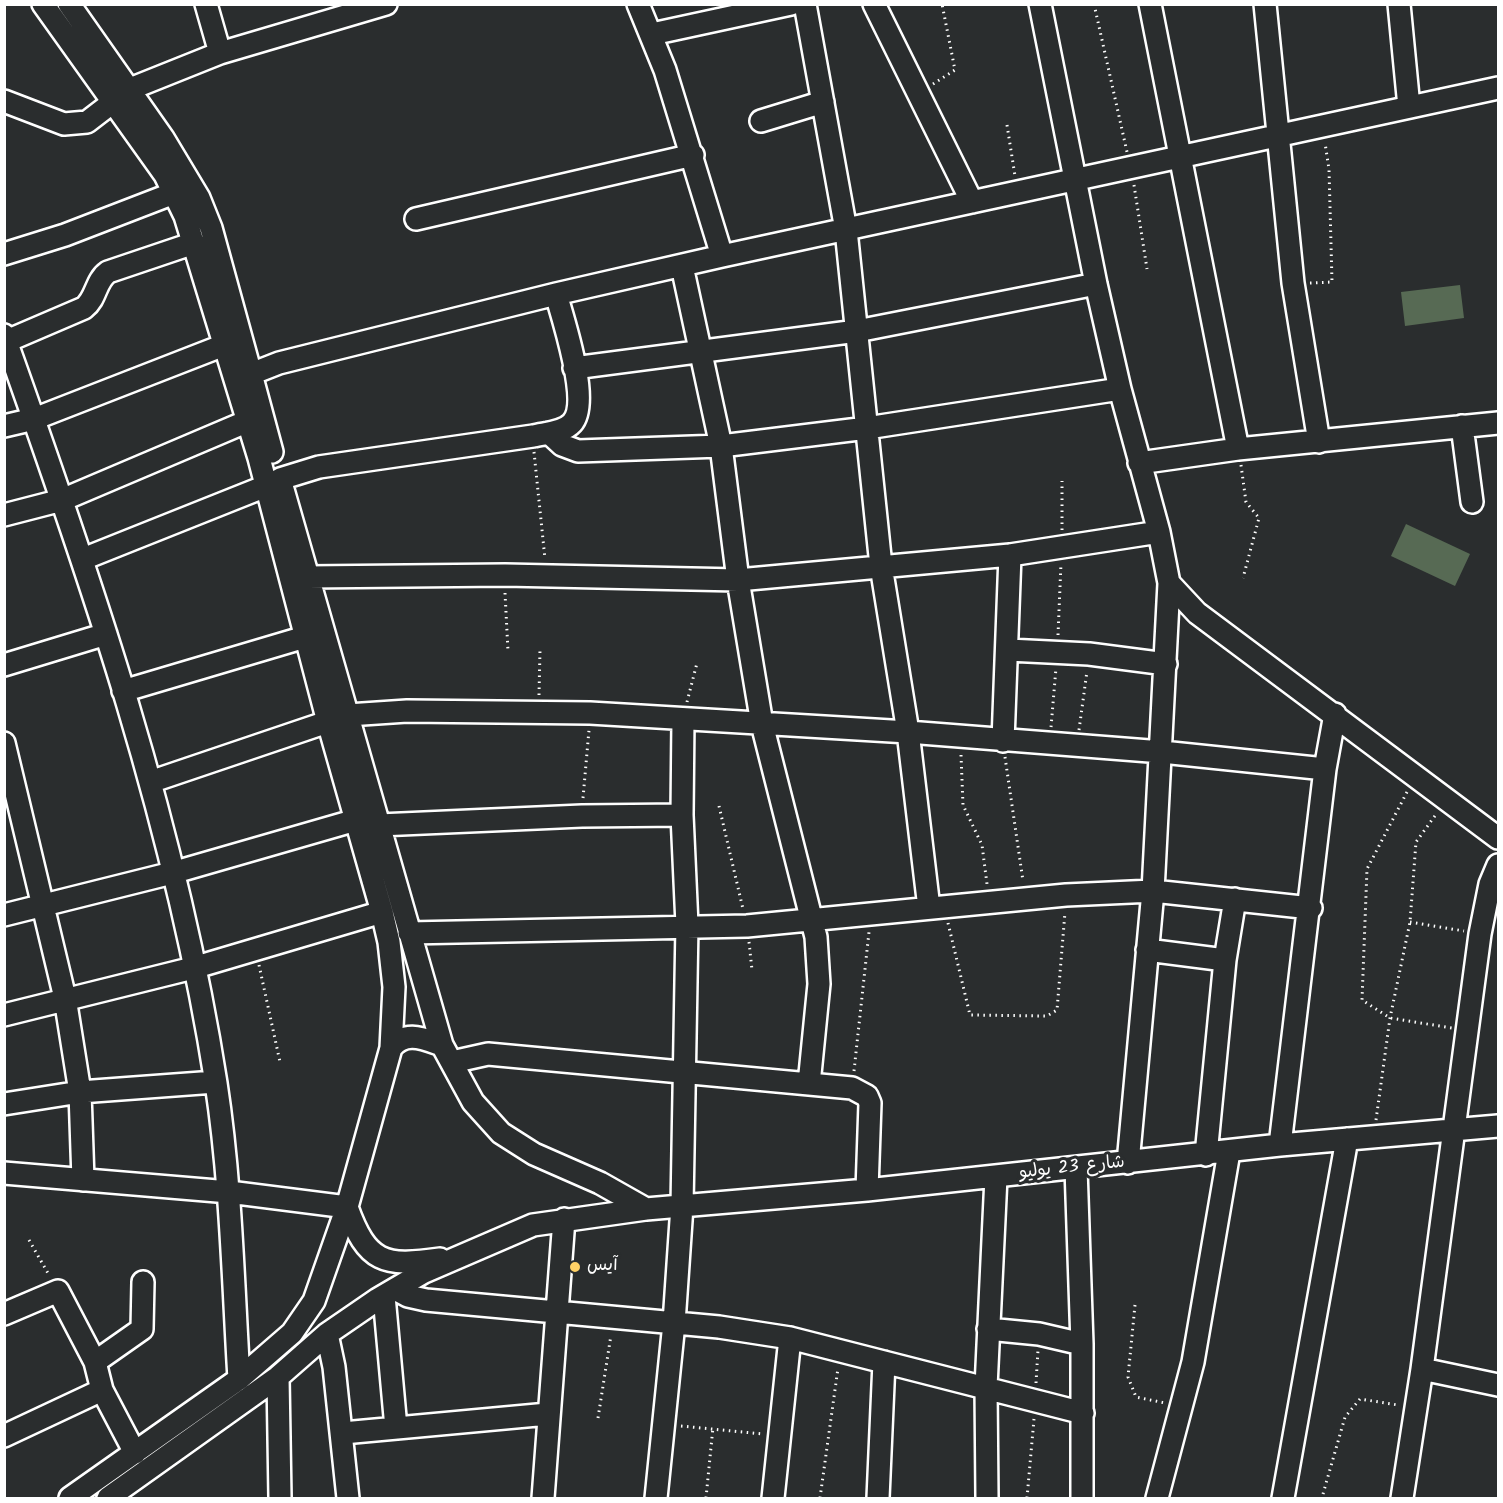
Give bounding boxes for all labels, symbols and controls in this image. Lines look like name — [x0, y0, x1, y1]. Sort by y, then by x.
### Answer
street label: شارع 23 يوليو — [1018, 1153, 1126, 1185]
place label: آيس — [587, 1256, 618, 1278]
marker: آيس — [568, 1260, 582, 1274]

